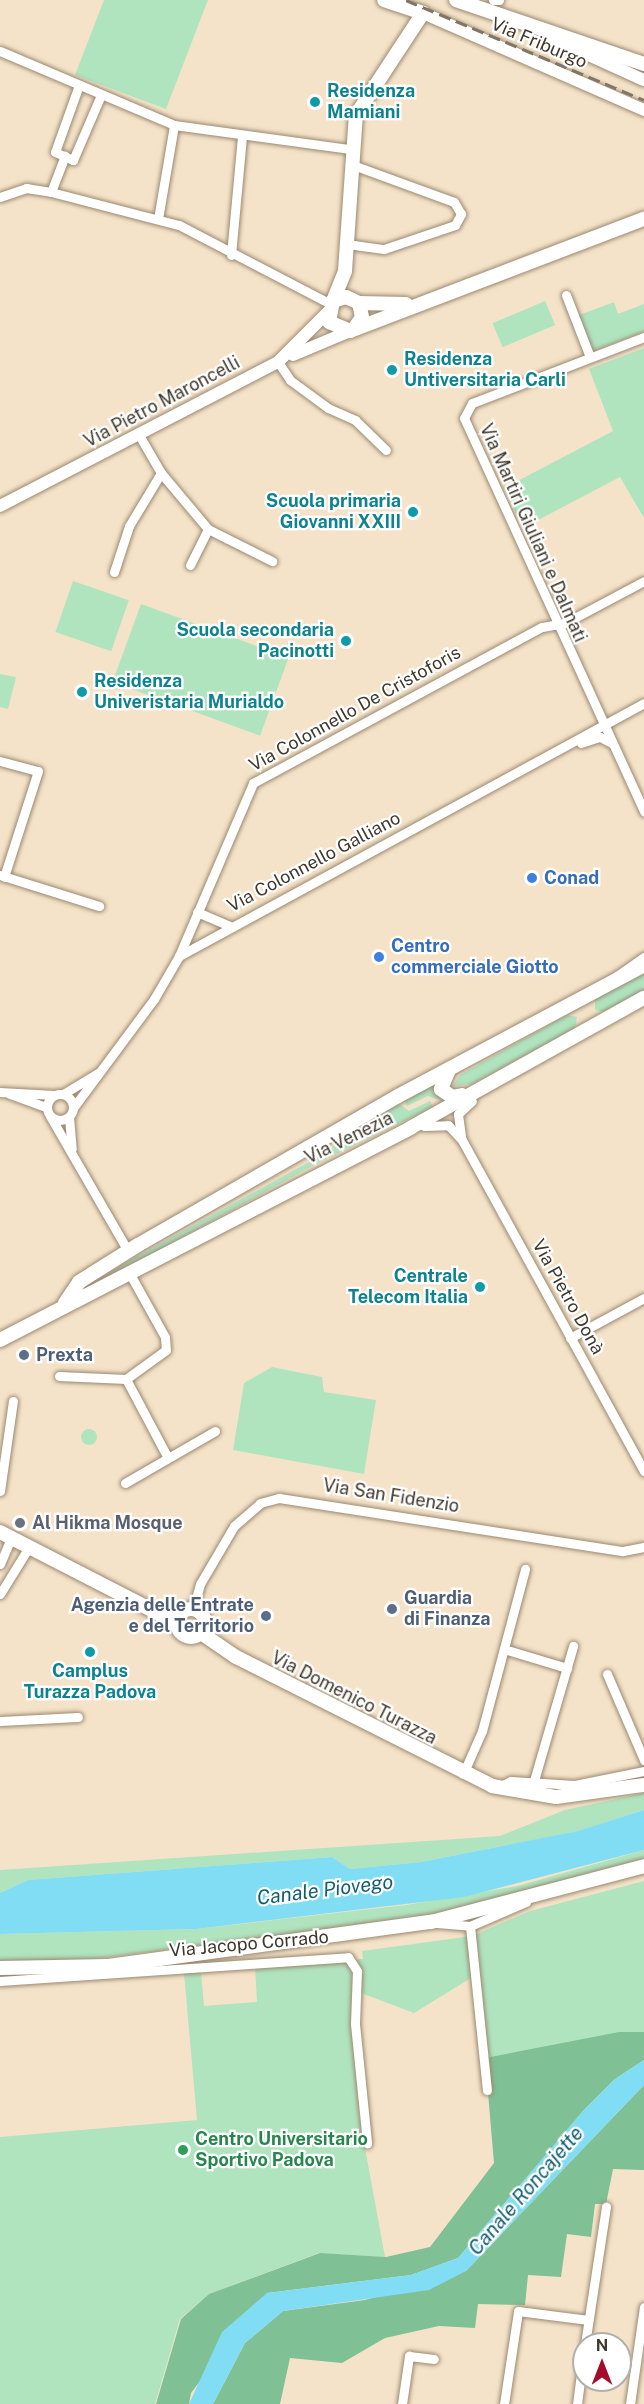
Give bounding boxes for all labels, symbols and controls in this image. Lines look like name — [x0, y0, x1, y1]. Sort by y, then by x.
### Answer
street label: Via Friburgo — [488, 13, 590, 73]
place label: Residenza Mamiani — [327, 81, 415, 124]
marker: Residenza Mamiani — [308, 95, 322, 109]
place label: Residenza Untiversitaria Carli — [404, 349, 566, 392]
street label: Via Pietro Maroncelli — [80, 352, 244, 452]
marker: Residenza Untiversitaria Carli — [385, 363, 399, 377]
street label: Via Martiri Giuliani e Dalmati — [475, 420, 591, 646]
place label: Scuola primaria Giovanni XXIII — [266, 491, 401, 534]
marker: Scuola primaria Giovanni XXIII — [406, 505, 420, 519]
place label: Scuola secondaria Pacinotti — [176, 620, 334, 662]
marker: Scuola secondaria Pacinotti — [339, 634, 353, 648]
street label: Via Colonnello De Cristoforis — [245, 642, 465, 776]
place label: Residenza Univeristaria Murialdo — [94, 671, 284, 714]
marker: Residenza Univeristaria Murialdo — [75, 685, 89, 699]
street label: Via Colonnello Galliano — [224, 807, 404, 917]
place label: Conad — [544, 867, 599, 889]
marker: Conad — [525, 871, 539, 885]
place label: Centro commerciale Giotto — [391, 936, 559, 978]
marker: Centro commerciale Giotto — [372, 950, 386, 964]
street label: Via Venezia — [301, 1107, 397, 1169]
street label: Via Pietro Donà — [528, 1236, 608, 1358]
place label: Centrale Telecom Italia — [348, 1266, 468, 1308]
marker: Centrale Telecom Italia — [473, 1280, 487, 1294]
place label: Prexta — [36, 1344, 93, 1366]
marker: Prexta — [17, 1348, 31, 1362]
street label: Via San Fidenzio — [321, 1475, 461, 1517]
place label: Al Hikma Mosque — [32, 1512, 183, 1534]
marker: Al Hikma Mosque — [13, 1516, 27, 1530]
place label: Guardia di Finanza — [404, 1588, 491, 1630]
place label: Agenzia delle Entrate e del Territorio — [70, 1595, 254, 1638]
marker: Guardia di Finanza — [385, 1602, 399, 1616]
marker: Agenzia delle Entrate e del Territorio — [259, 1609, 273, 1623]
marker: Camplus Turazza Padova — [83, 1645, 97, 1659]
street label: Via Domenico Turazza — [268, 1647, 440, 1749]
place label: Camplus Turazza Padova — [24, 1661, 156, 1704]
water label: Canale Piovego — [255, 1870, 395, 1910]
street label: Via Jacopo Corrado — [168, 1926, 330, 1962]
water label: Canale Roncajette — [464, 2122, 588, 2260]
place label: Centro Universitario Sportivo Padova — [195, 2129, 368, 2172]
marker: Centro Universitario Sportivo Padova — [176, 2143, 190, 2157]
north arrow — [572, 2332, 632, 2392]
text: N — [596, 2336, 608, 2355]

